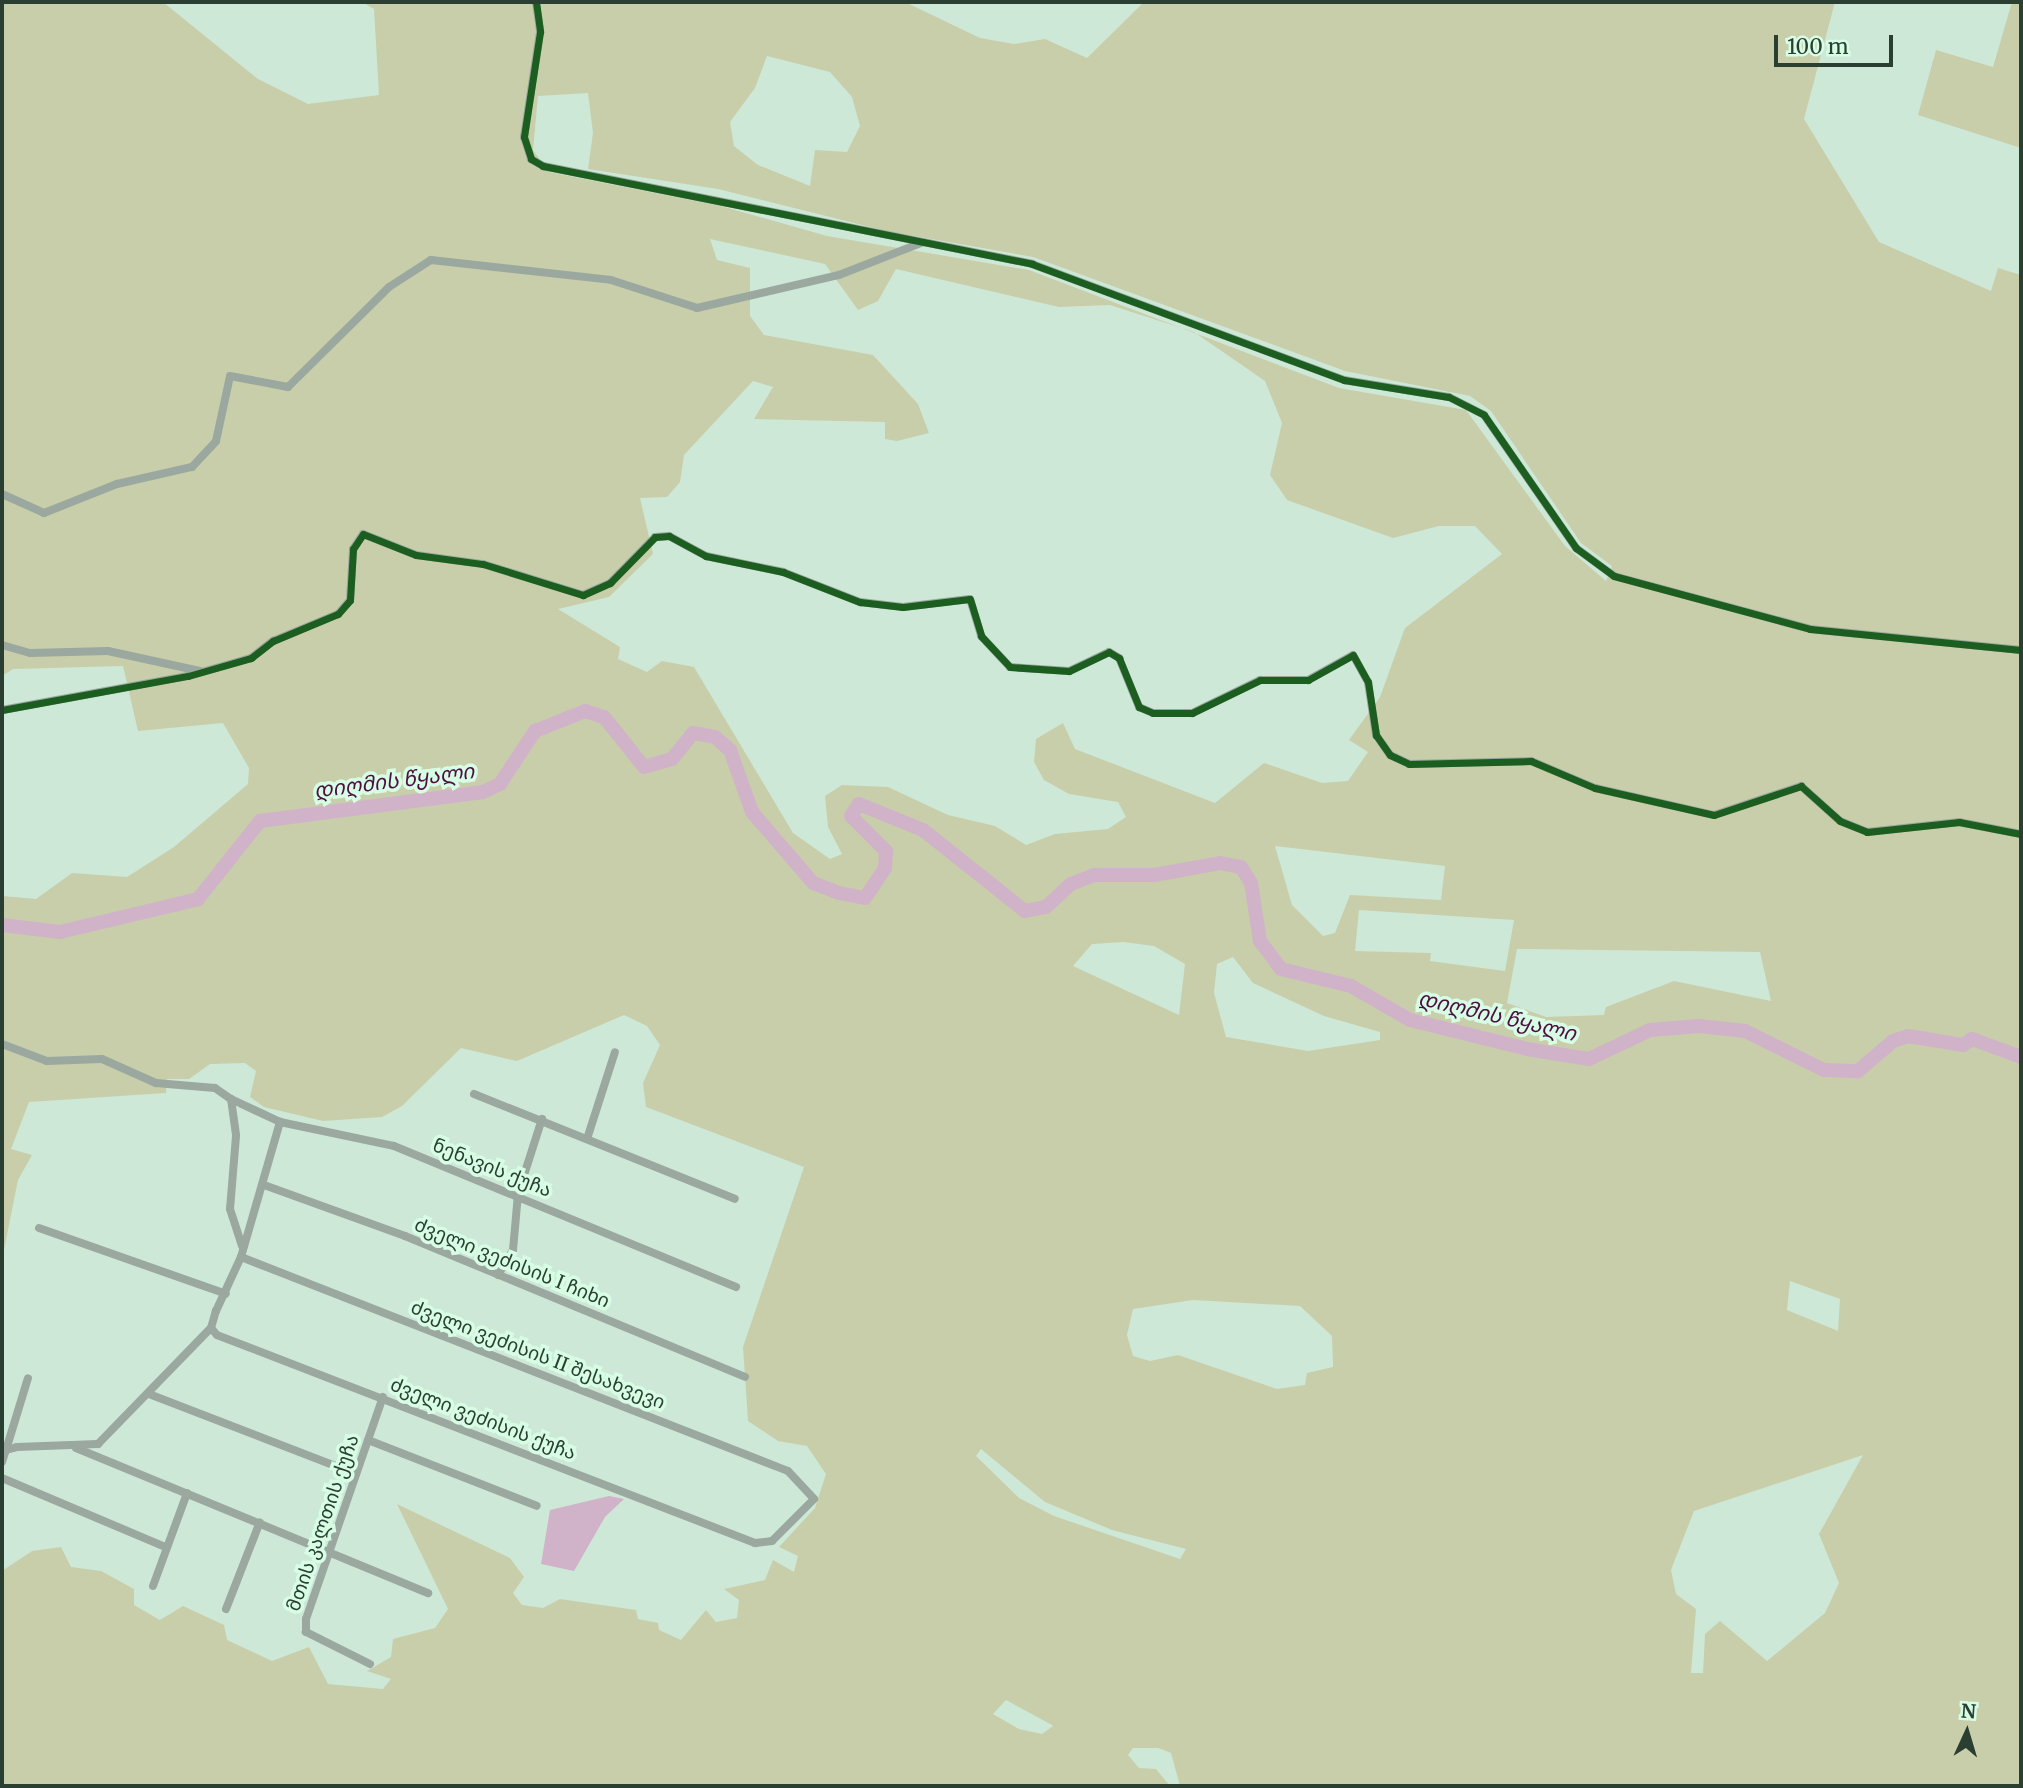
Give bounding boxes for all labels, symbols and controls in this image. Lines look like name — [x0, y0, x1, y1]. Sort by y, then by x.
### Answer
scale bar — [1778, 21, 1897, 65]
text: 100 m — [1787, 33, 1849, 60]
water label: დიღმის წყალი — [312, 759, 476, 803]
water label: დიღმის წყალი — [1416, 986, 1578, 1046]
street label: ნენავის ქუჩა — [429, 1134, 555, 1202]
street label: ძველი ვეძისის I ჩიხი — [411, 1213, 613, 1313]
street label: ძველი ვეძისის II შესახვევი — [408, 1296, 668, 1414]
street label: ძველი ვეძისის ქუჩა — [387, 1373, 579, 1465]
street label: მთის კალთის ქუჩა — [282, 1432, 364, 1614]
north arrow — [1932, 1697, 2002, 1767]
text: N — [1960, 1699, 1977, 1724]

